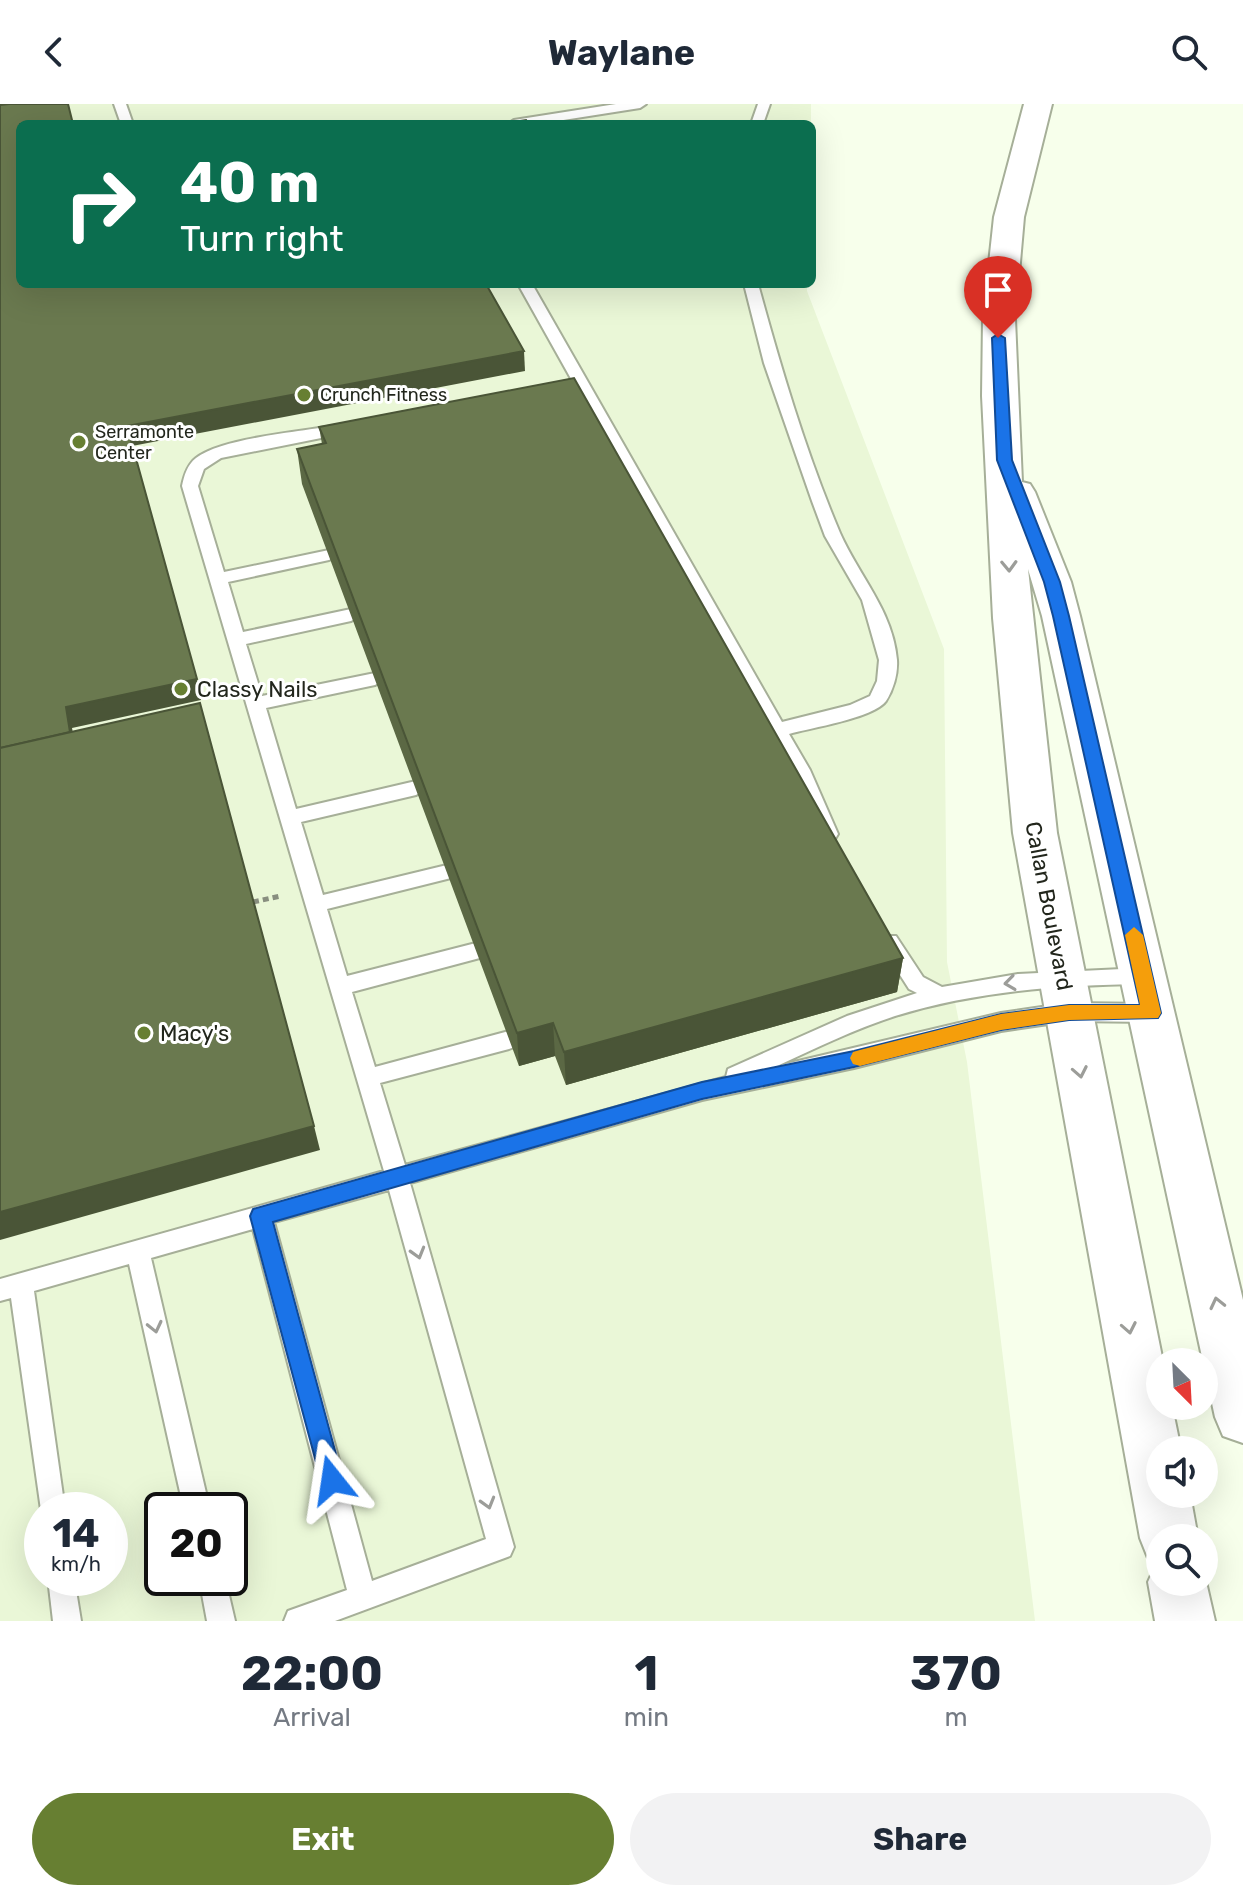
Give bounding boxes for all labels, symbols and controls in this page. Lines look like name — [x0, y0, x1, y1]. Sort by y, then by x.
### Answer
icon: back — [32, 30, 76, 74]
icon: search — [1167, 30, 1211, 74]
text: Waylane — [548, 31, 695, 74]
text: 40 m — [180, 150, 320, 216]
icon: right — [48, 152, 152, 256]
text: Turn right — [180, 217, 344, 260]
pin — [964, 256, 1032, 338]
icon: arrive — [976, 268, 1020, 312]
place label: Crunch Fitness — [320, 384, 447, 406]
marker: Crunch Fitness — [295, 386, 313, 404]
place label: Serramonte Center — [95, 421, 194, 464]
marker: Serramonte Center — [70, 433, 88, 451]
one-way arrow — [1000, 560, 1017, 573]
place label: Classy Nails — [197, 676, 317, 703]
marker: Classy Nails — [172, 680, 190, 698]
street label: Callan Boulevard — [1019, 819, 1079, 993]
one-way arrow — [1003, 974, 1017, 991]
place label: Macy's — [160, 1020, 229, 1047]
marker: Macy's — [135, 1024, 153, 1042]
one-way arrow — [1071, 1066, 1088, 1079]
one-way arrow — [408, 1245, 425, 1259]
one-way arrow — [1209, 1297, 1226, 1311]
one-way arrow — [146, 1320, 163, 1333]
one-way arrow — [1120, 1321, 1137, 1335]
north arrow — [1146, 1348, 1218, 1420]
map controls — [1146, 1348, 1218, 1596]
button: sound — [1146, 1436, 1218, 1508]
position arrow — [290, 1438, 374, 1522]
speed limit sign: 20 — [144, 1492, 248, 1596]
one-way arrow — [479, 1495, 495, 1509]
text: 14 — [52, 1510, 100, 1557]
button: search — [1146, 1524, 1218, 1596]
text: km/h — [51, 1552, 101, 1576]
text: 22:00 — [241, 1645, 383, 1702]
text: 1 — [635, 1645, 658, 1702]
text: 370 — [910, 1645, 1002, 1702]
text: Arrival — [273, 1702, 351, 1733]
text: min — [624, 1702, 669, 1733]
text: m — [944, 1702, 968, 1733]
button: Exit — [32, 1793, 614, 1885]
button: Share — [630, 1793, 1211, 1885]

